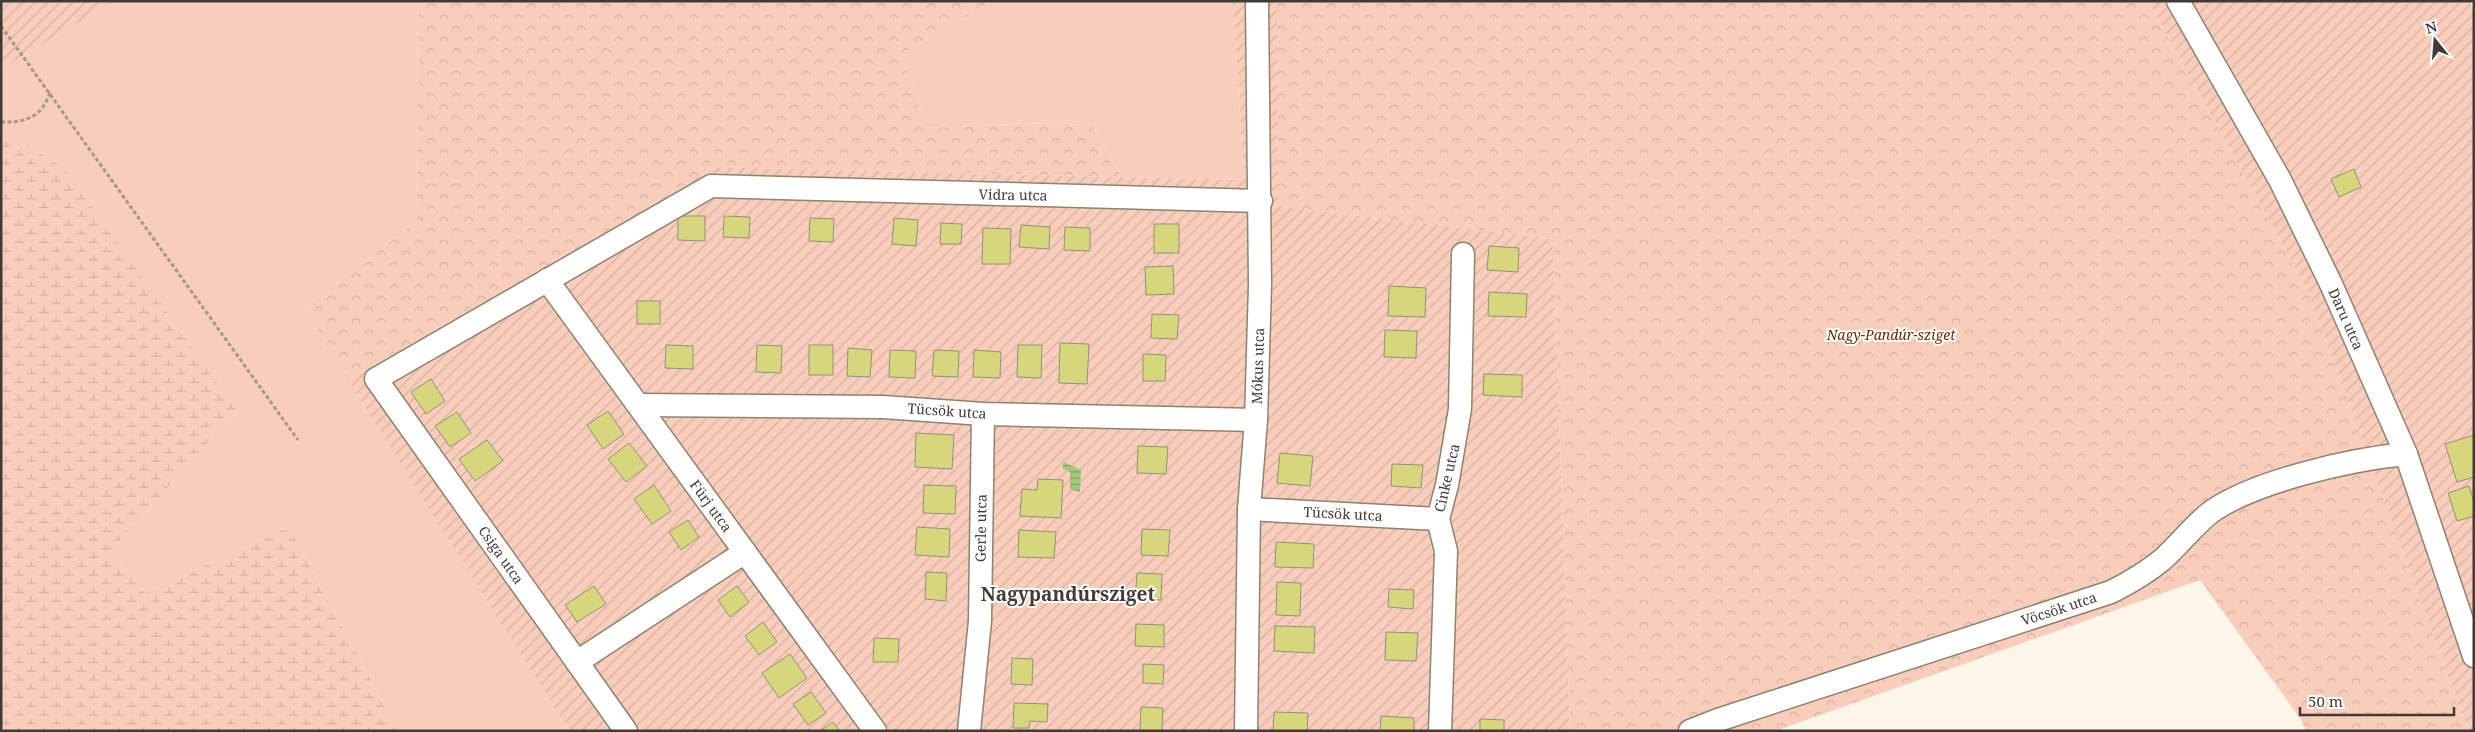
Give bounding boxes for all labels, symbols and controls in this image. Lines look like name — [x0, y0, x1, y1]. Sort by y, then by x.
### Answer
north arrow — [2410, 15, 2460, 65]
text: N — [2423, 16, 2439, 38]
street label: Vidra utca — [978, 184, 1048, 205]
street label: Daru utca — [2324, 285, 2369, 353]
park label: Nagy-Pandúr-sziget — [1826, 325, 1956, 344]
street label: Mókus utca — [1247, 327, 1268, 405]
street label: Tücsök utca — [907, 398, 987, 423]
street label: Cinke utca — [1429, 442, 1464, 514]
street label: Fürj utca — [686, 476, 737, 536]
street label: Gerle utca — [970, 494, 991, 562]
street label: Tücsök utca — [1303, 502, 1383, 525]
street label: Csiga utca — [474, 522, 528, 588]
district label: Nagypandúrsziget — [981, 581, 1155, 607]
street label: Vöcsök utca — [2019, 587, 2099, 630]
scale bar — [2300, 684, 2454, 716]
text: 50 m — [2308, 691, 2343, 711]

